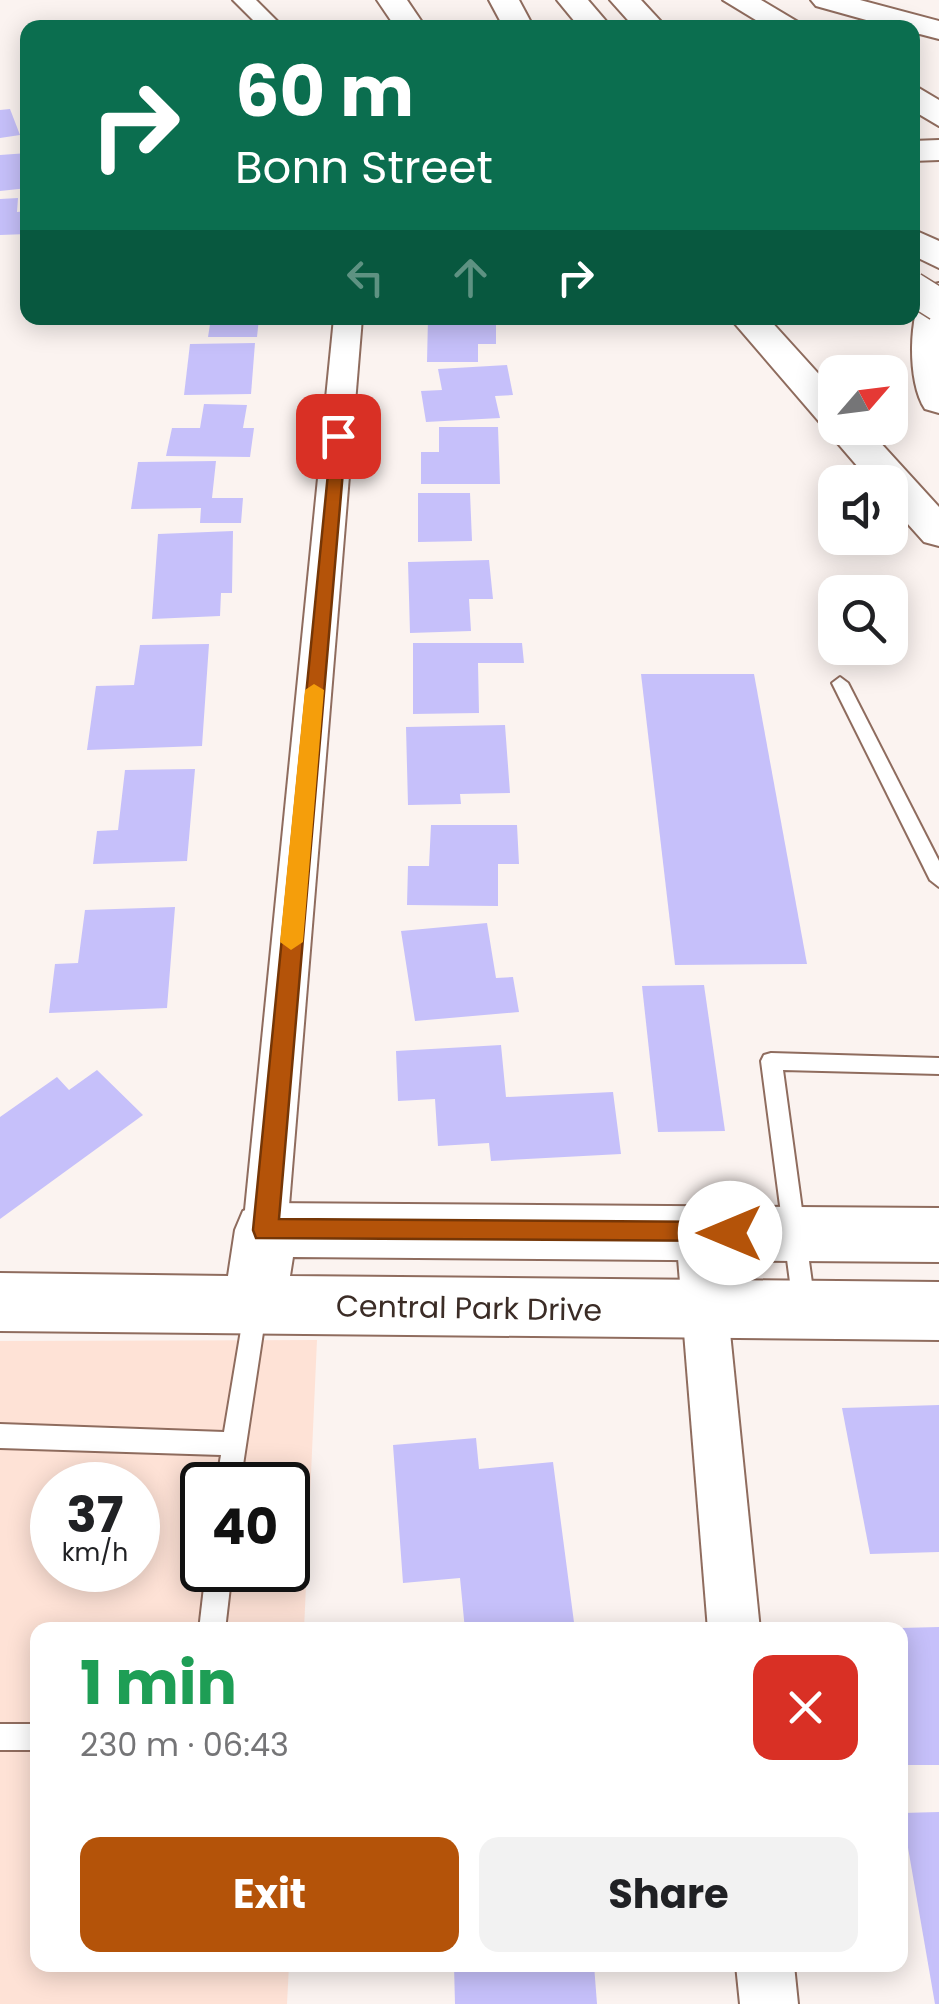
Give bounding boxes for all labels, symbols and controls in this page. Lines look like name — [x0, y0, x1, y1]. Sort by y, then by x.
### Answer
text: 60 m — [235, 42, 414, 141]
icon: right — [70, 60, 200, 190]
text: Bonn Street — [235, 136, 493, 199]
icon: left — [338, 250, 393, 305]
icon: ahead — [443, 250, 498, 305]
icon: right — [548, 250, 603, 305]
north arrow — [818, 355, 908, 445]
map controls — [818, 355, 908, 665]
pin — [296, 394, 381, 479]
icon: arrive — [311, 409, 366, 464]
button: sound — [818, 465, 908, 555]
button: search — [818, 575, 908, 665]
position arrow — [678, 1181, 782, 1285]
street label: Central Park Drive — [336, 1284, 602, 1332]
speed limit sign: 40 — [180, 1462, 310, 1592]
text: 37 — [67, 1479, 124, 1550]
text: km/h — [62, 1535, 128, 1570]
text: 1 min — [80, 1641, 237, 1725]
button: close — [753, 1655, 858, 1760]
text: 230 m · 06:43 — [80, 1722, 289, 1767]
button: Exit — [80, 1837, 459, 1952]
button: Share — [479, 1837, 858, 1952]

